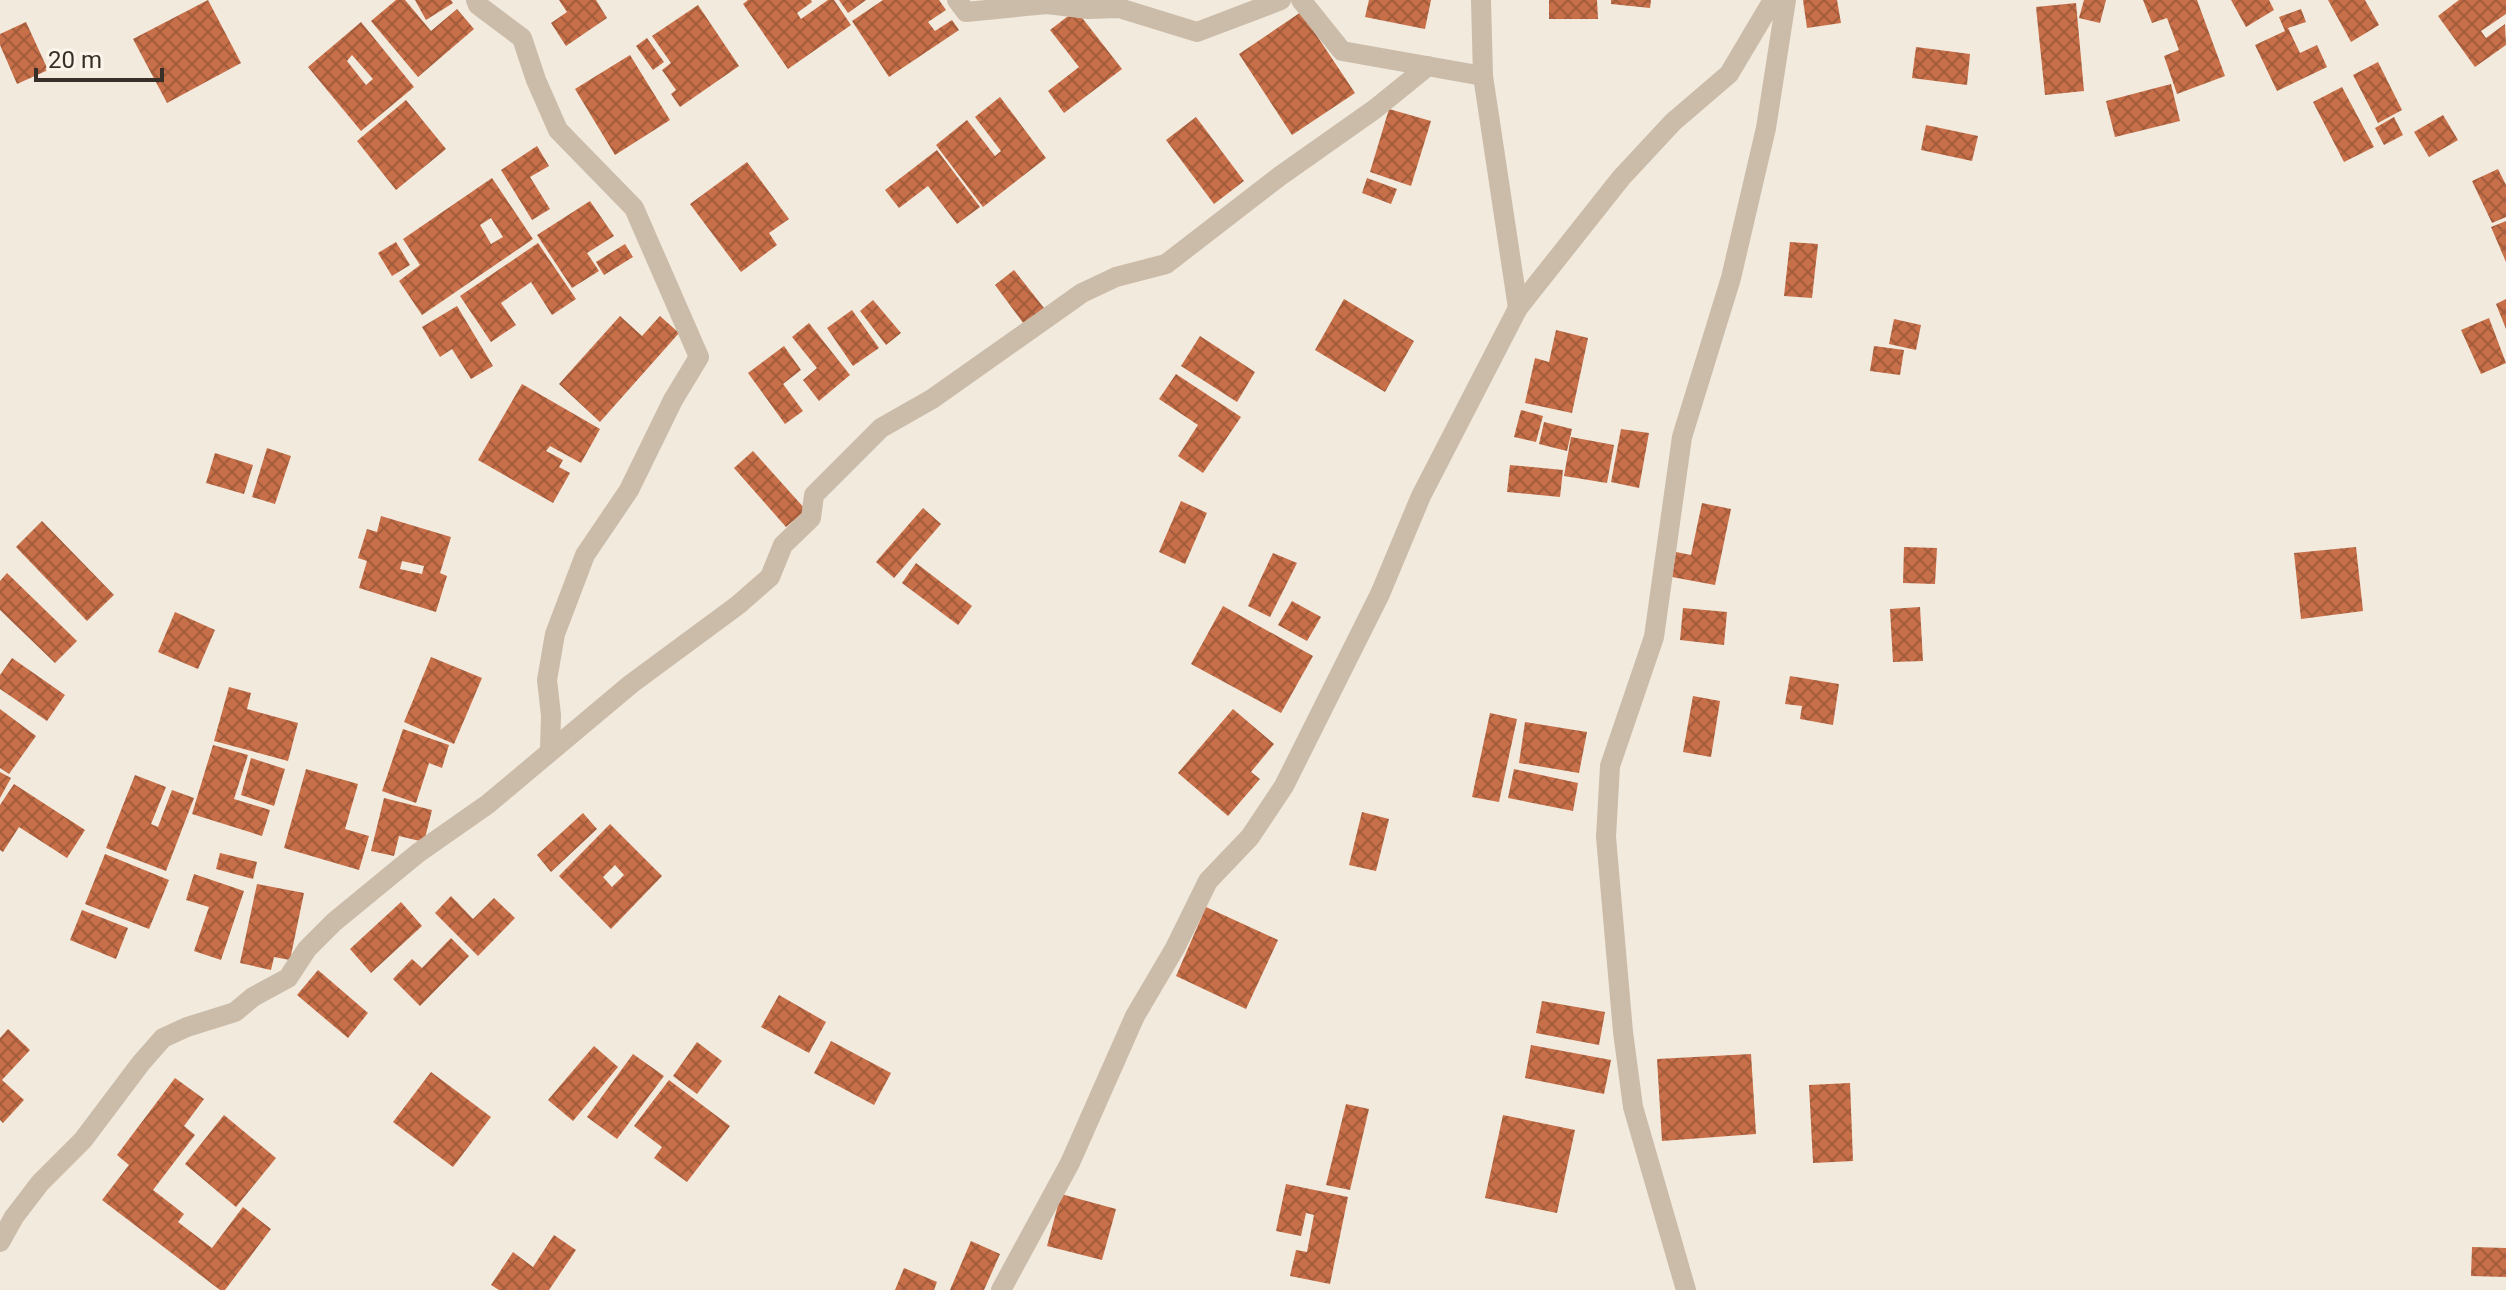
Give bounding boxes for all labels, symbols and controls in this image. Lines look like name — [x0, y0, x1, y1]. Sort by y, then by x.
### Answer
scale bar — [36, 32, 162, 82]
text: 20 m — [48, 46, 102, 74]

